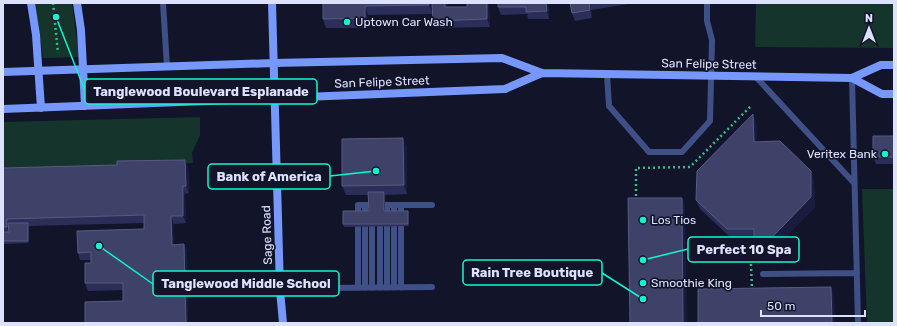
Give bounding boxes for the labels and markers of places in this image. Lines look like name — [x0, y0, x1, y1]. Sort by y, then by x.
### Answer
place label: Uptown Car Wash — [355, 15, 453, 29]
marker: Uptown Car Wash — [342, 17, 352, 27]
callout: Tanglewood Boulevard Esplanade — [85, 79, 317, 104]
place label: Veritex Bank — [807, 147, 878, 161]
marker: Veritex Bank — [880, 149, 890, 159]
callout: Bank of America — [208, 164, 330, 189]
place label: Los Tios — [651, 213, 696, 227]
marker: Los Tios — [638, 215, 648, 225]
callout: Perfect 10 Spa — [688, 237, 799, 262]
callout: Rain Tree Boutique — [463, 260, 602, 285]
callout: Tanglewood Middle School — [153, 271, 339, 296]
place label: Smoothie King — [651, 276, 732, 290]
marker: Smoothie King — [638, 278, 648, 288]

